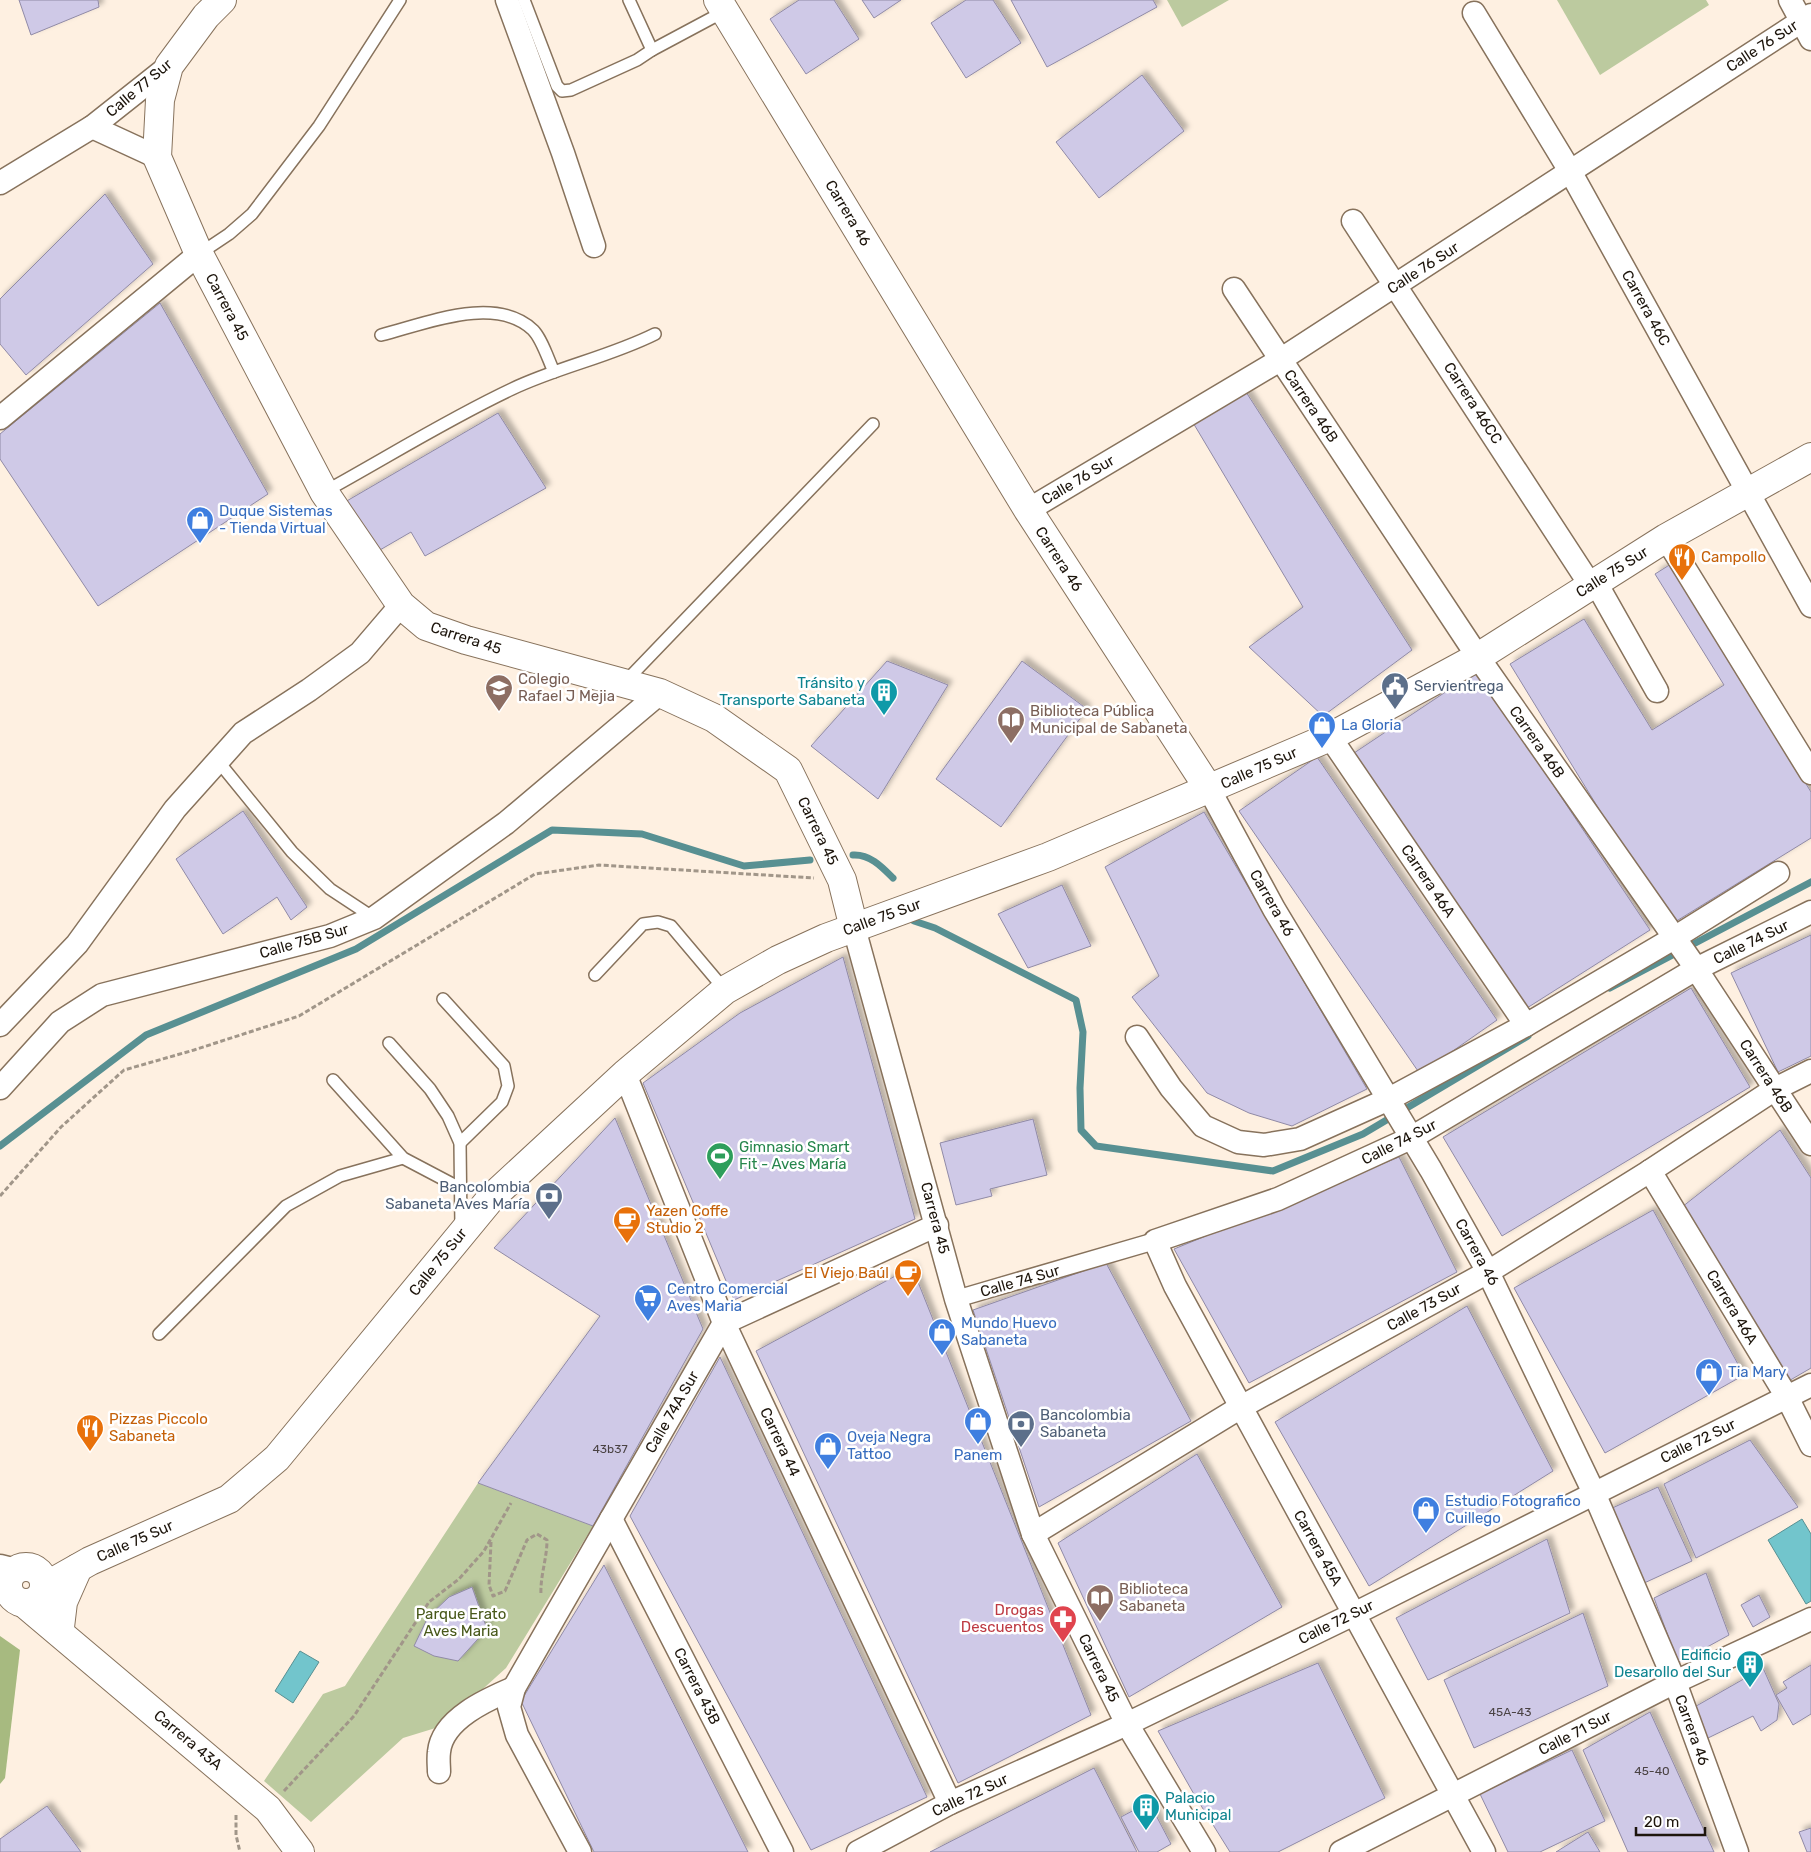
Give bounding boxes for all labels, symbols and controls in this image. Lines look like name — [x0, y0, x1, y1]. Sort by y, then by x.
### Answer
street label: Calle 76 Sur — [1723, 16, 1801, 76]
street label: Calle 77 Sur — [102, 55, 176, 121]
street label: Carrera 46 — [821, 177, 875, 249]
street label: Calle 76 Sur — [1384, 238, 1462, 298]
street label: Carrera 46C — [1618, 267, 1674, 349]
street label: Carrera 45 — [202, 270, 252, 344]
street label: Carrera 46CC — [1440, 359, 1506, 447]
street label: Carrera 46B — [1280, 366, 1342, 446]
street label: Calle 76 Sur — [1038, 451, 1118, 509]
place label: Duque Sistemas - Tienda Virtual — [219, 502, 333, 537]
shop icon: Duque Sistemas - Tienda Virtual — [185, 505, 215, 544]
street label: Carrera 46 — [1031, 523, 1087, 595]
street label: Calle 75 Sur — [1572, 542, 1652, 601]
restaurant icon: Campollo — [1667, 542, 1697, 581]
place label: Campollo — [1701, 548, 1766, 566]
street label: Carrera 45 — [428, 618, 504, 658]
place label: Colegio Rafael J Mejia — [518, 670, 615, 705]
public building icon: Servientrega — [1380, 671, 1410, 710]
school or university icon: Colegio Rafael J Mejia — [484, 673, 514, 712]
place label: Tránsito y Transporte Sabaneta — [719, 674, 865, 709]
building icon: Tránsito y Transporte Sabaneta — [869, 677, 899, 716]
place label: Servientrega — [1414, 677, 1504, 695]
place label: Biblioteca Pública Municipal de Sabaneta — [1030, 702, 1188, 737]
street label: Carrera 46B — [1506, 702, 1568, 782]
library icon: Biblioteca Pública Municipal de Sabaneta — [996, 705, 1026, 744]
shop icon: La Gloria — [1307, 710, 1337, 749]
place label: La Gloria — [1341, 716, 1401, 734]
street label: Calle 75 Sur — [1218, 743, 1300, 793]
street label: Carrera 45 — [794, 794, 842, 868]
street label: Carrera 46A — [1397, 841, 1459, 921]
street label: Carrera 46 — [1246, 867, 1298, 939]
street label: Calle 75 Sur — [840, 894, 924, 939]
street label: Calle 74 Sur — [1710, 916, 1792, 968]
street label: Calle 75B Sur — [257, 920, 351, 962]
street label: Carrera 46B — [1736, 1036, 1796, 1116]
street label: Calle 74 Sur — [1358, 1115, 1440, 1169]
place label: Gimnasio Smart Fit - Aves María — [739, 1138, 850, 1173]
sports icon: Gimnasio Smart Fit - Aves María — [705, 1141, 735, 1180]
place label: Bancolombia Sabaneta Aves María — [385, 1178, 530, 1213]
street label: Carrera 45 — [917, 1180, 953, 1256]
bank icon: Bancolombia Sabaneta Aves María — [534, 1181, 564, 1220]
place label: Yazen Coffe Studio 2 — [646, 1202, 728, 1237]
cafe icon: Yazen Coffe Studio 2 — [612, 1205, 642, 1244]
street label: Carrera 46 — [1451, 1215, 1503, 1289]
street label: Calle 75 Sur — [405, 1224, 471, 1300]
cafe icon: El Viejo Baúl — [893, 1258, 923, 1297]
street label: Calle 74 Sur — [978, 1261, 1062, 1301]
place label: El Viejo Baúl — [804, 1264, 889, 1282]
street label: Carrera 46A — [1703, 1266, 1761, 1348]
street label: Calle 73 Sur — [1384, 1279, 1465, 1335]
place label: Centro Comercial Aves Maria — [667, 1280, 788, 1315]
supermarket icon: Centro Comercial Aves Maria — [633, 1283, 663, 1322]
place label: Mundo Huevo Sabaneta — [961, 1314, 1057, 1349]
shop icon: Mundo Huevo Sabaneta — [927, 1317, 957, 1356]
shop icon: Tia Mary — [1694, 1357, 1724, 1396]
place label: Tia Mary — [1728, 1363, 1786, 1381]
street label: Calle 74A Sur — [641, 1368, 703, 1456]
street label: Carrera 44 — [756, 1405, 804, 1479]
shop icon: Panem — [963, 1406, 993, 1445]
place label: Bancolombia Sabaneta — [1040, 1406, 1131, 1441]
bank icon: Bancolombia Sabaneta — [1006, 1409, 1036, 1448]
place label: Pizzas Piccolo Sabaneta — [109, 1410, 208, 1445]
restaurant icon: Pizzas Piccolo Sabaneta — [75, 1413, 105, 1452]
street label: Calle 72 Sur — [1657, 1415, 1739, 1467]
place label: Oveja Negra Tattoo — [847, 1428, 931, 1463]
shop icon: Oveja Negra Tattoo — [813, 1431, 843, 1470]
house number: 43b37 — [592, 1442, 628, 1456]
place label: Panem — [954, 1446, 1002, 1464]
place label: Estudio Fotografico Cuillego — [1445, 1492, 1581, 1527]
shop icon: Estudio Fotografico Cuillego — [1411, 1495, 1441, 1534]
street label: Carrera 45A — [1290, 1507, 1346, 1589]
street label: Calle 75 Sur — [94, 1516, 176, 1566]
place label: Biblioteca Sabaneta — [1119, 1580, 1188, 1615]
library icon: Biblioteca Sabaneta — [1085, 1583, 1115, 1622]
street label: Calle 72 Sur — [1295, 1596, 1377, 1648]
place label: Drogas Descuentos — [961, 1601, 1044, 1636]
pharmacy icon: Drogas Descuentos — [1048, 1604, 1078, 1643]
park label: Parque Erato Aves Maria — [416, 1605, 506, 1640]
street label: Carrera 45 — [1075, 1631, 1123, 1705]
street label: Carrera 43B — [670, 1645, 724, 1727]
place label: Edificio Desarollo del Sur — [1614, 1646, 1731, 1681]
building icon: Edificio Desarollo del Sur — [1735, 1649, 1765, 1688]
street label: Carrera 46 — [1671, 1692, 1713, 1768]
house number: 45A-43 — [1489, 1705, 1531, 1719]
street label: Carrera 43A — [150, 1706, 226, 1774]
street label: Calle 71 Sur — [1535, 1707, 1615, 1759]
house number: 45-40 — [1634, 1764, 1670, 1778]
street label: Calle 72 Sur — [929, 1769, 1011, 1820]
place label: Palacio Municipal — [1165, 1789, 1231, 1824]
building icon: Palacio Municipal — [1131, 1792, 1161, 1831]
scale bar — [1636, 1804, 1705, 1836]
text: 20 m — [1644, 1813, 1679, 1831]

